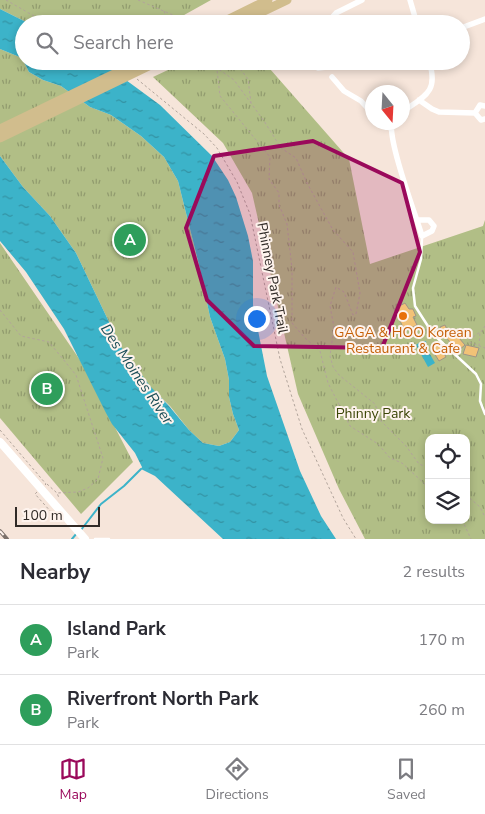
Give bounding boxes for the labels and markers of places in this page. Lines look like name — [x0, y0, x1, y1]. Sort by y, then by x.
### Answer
pin: A — [114, 221, 146, 259]
marker: GAGA & HOO Korean Restaurant & Cafe — [397, 310, 409, 322]
place label: GAGA & HOO Korean Restaurant & Cafe — [334, 323, 472, 358]
pin: B — [31, 370, 63, 408]

